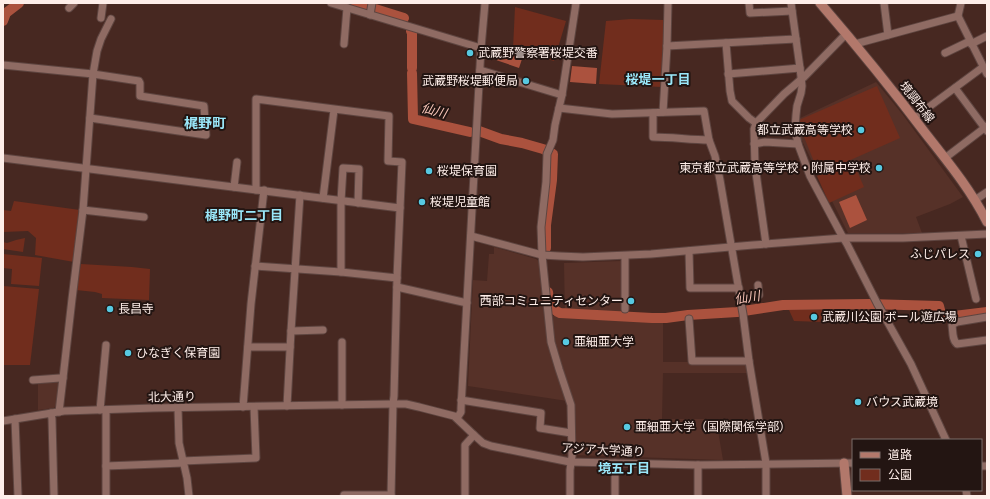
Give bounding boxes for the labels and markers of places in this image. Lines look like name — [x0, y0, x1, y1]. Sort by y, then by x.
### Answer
place label: 武蔵野警察署桜堤交番 — [478, 45, 598, 59]
marker: 武蔵野警察署桜堤交番 — [465, 48, 475, 58]
place label: 武蔵野桜堤郵便局 — [422, 73, 518, 87]
marker: 武蔵野桜堤郵便局 — [521, 76, 531, 86]
place label: 都立武蔵高等学校 — [757, 122, 853, 136]
marker: 都立武蔵高等学校 — [856, 125, 866, 135]
place label: 東京都立武蔵高等学校・附属中学校 — [679, 160, 871, 174]
place label: 桜堤保育園 — [437, 163, 497, 177]
marker: 東京都立武蔵高等学校・附属中学校 — [874, 163, 884, 173]
marker: 桜堤保育園 — [424, 166, 434, 176]
place label: 桜堤児童館 — [430, 194, 490, 208]
marker: 桜堤児童館 — [417, 197, 427, 207]
place label: ふじパレス — [910, 246, 970, 260]
marker: ふじパレス — [973, 249, 983, 259]
place label: 西部コミュニティセンター — [480, 293, 623, 307]
marker: 西部コミュニティセンター — [626, 296, 636, 306]
place label: 長昌寺 — [118, 301, 154, 315]
marker: 長昌寺 — [105, 304, 115, 314]
place label: 武蔵川公園 ボール遊広場 — [822, 309, 957, 323]
marker: 武蔵川公園 ボール遊広場 — [809, 312, 819, 322]
place label: 亜細亜大学 — [574, 334, 634, 348]
marker: 亜細亜大学 — [561, 337, 571, 347]
place label: ひなぎく保育園 — [136, 345, 220, 359]
marker: ひなぎく保育園 — [123, 348, 133, 358]
place label: バウス武蔵境 — [866, 394, 938, 408]
marker: バウス武蔵境 — [853, 397, 863, 407]
place label: 亜細亜大学（国際関係学部） — [635, 419, 791, 433]
marker: 亜細亜大学（国際関係学部） — [622, 422, 632, 432]

